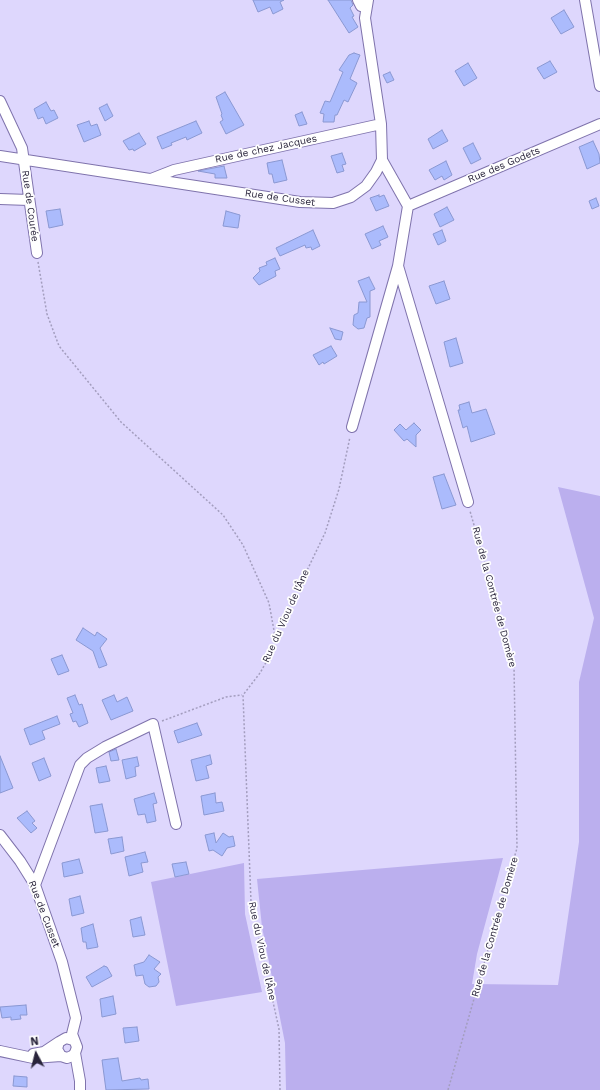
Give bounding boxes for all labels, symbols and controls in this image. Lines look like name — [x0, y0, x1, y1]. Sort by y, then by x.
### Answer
street label: Rue de chez Jacques — [214, 132, 318, 166]
street label: Rue des Godets — [466, 144, 542, 186]
street label: Rue de Courée — [19, 170, 41, 242]
street label: Rue de Cusset — [244, 187, 316, 209]
street label: Rue de la Contrée de Domère — [469, 525, 519, 669]
street label: Rue du Viou de l'Âne — [260, 568, 312, 664]
street label: Rue de la Contrée de Domère — [469, 856, 521, 998]
street label: Rue de Cusset — [26, 879, 62, 949]
street label: Rue du Viou de l'Âne — [246, 901, 278, 1001]
north arrow — [16, 1034, 56, 1074]
text: N — [30, 1035, 39, 1049]

